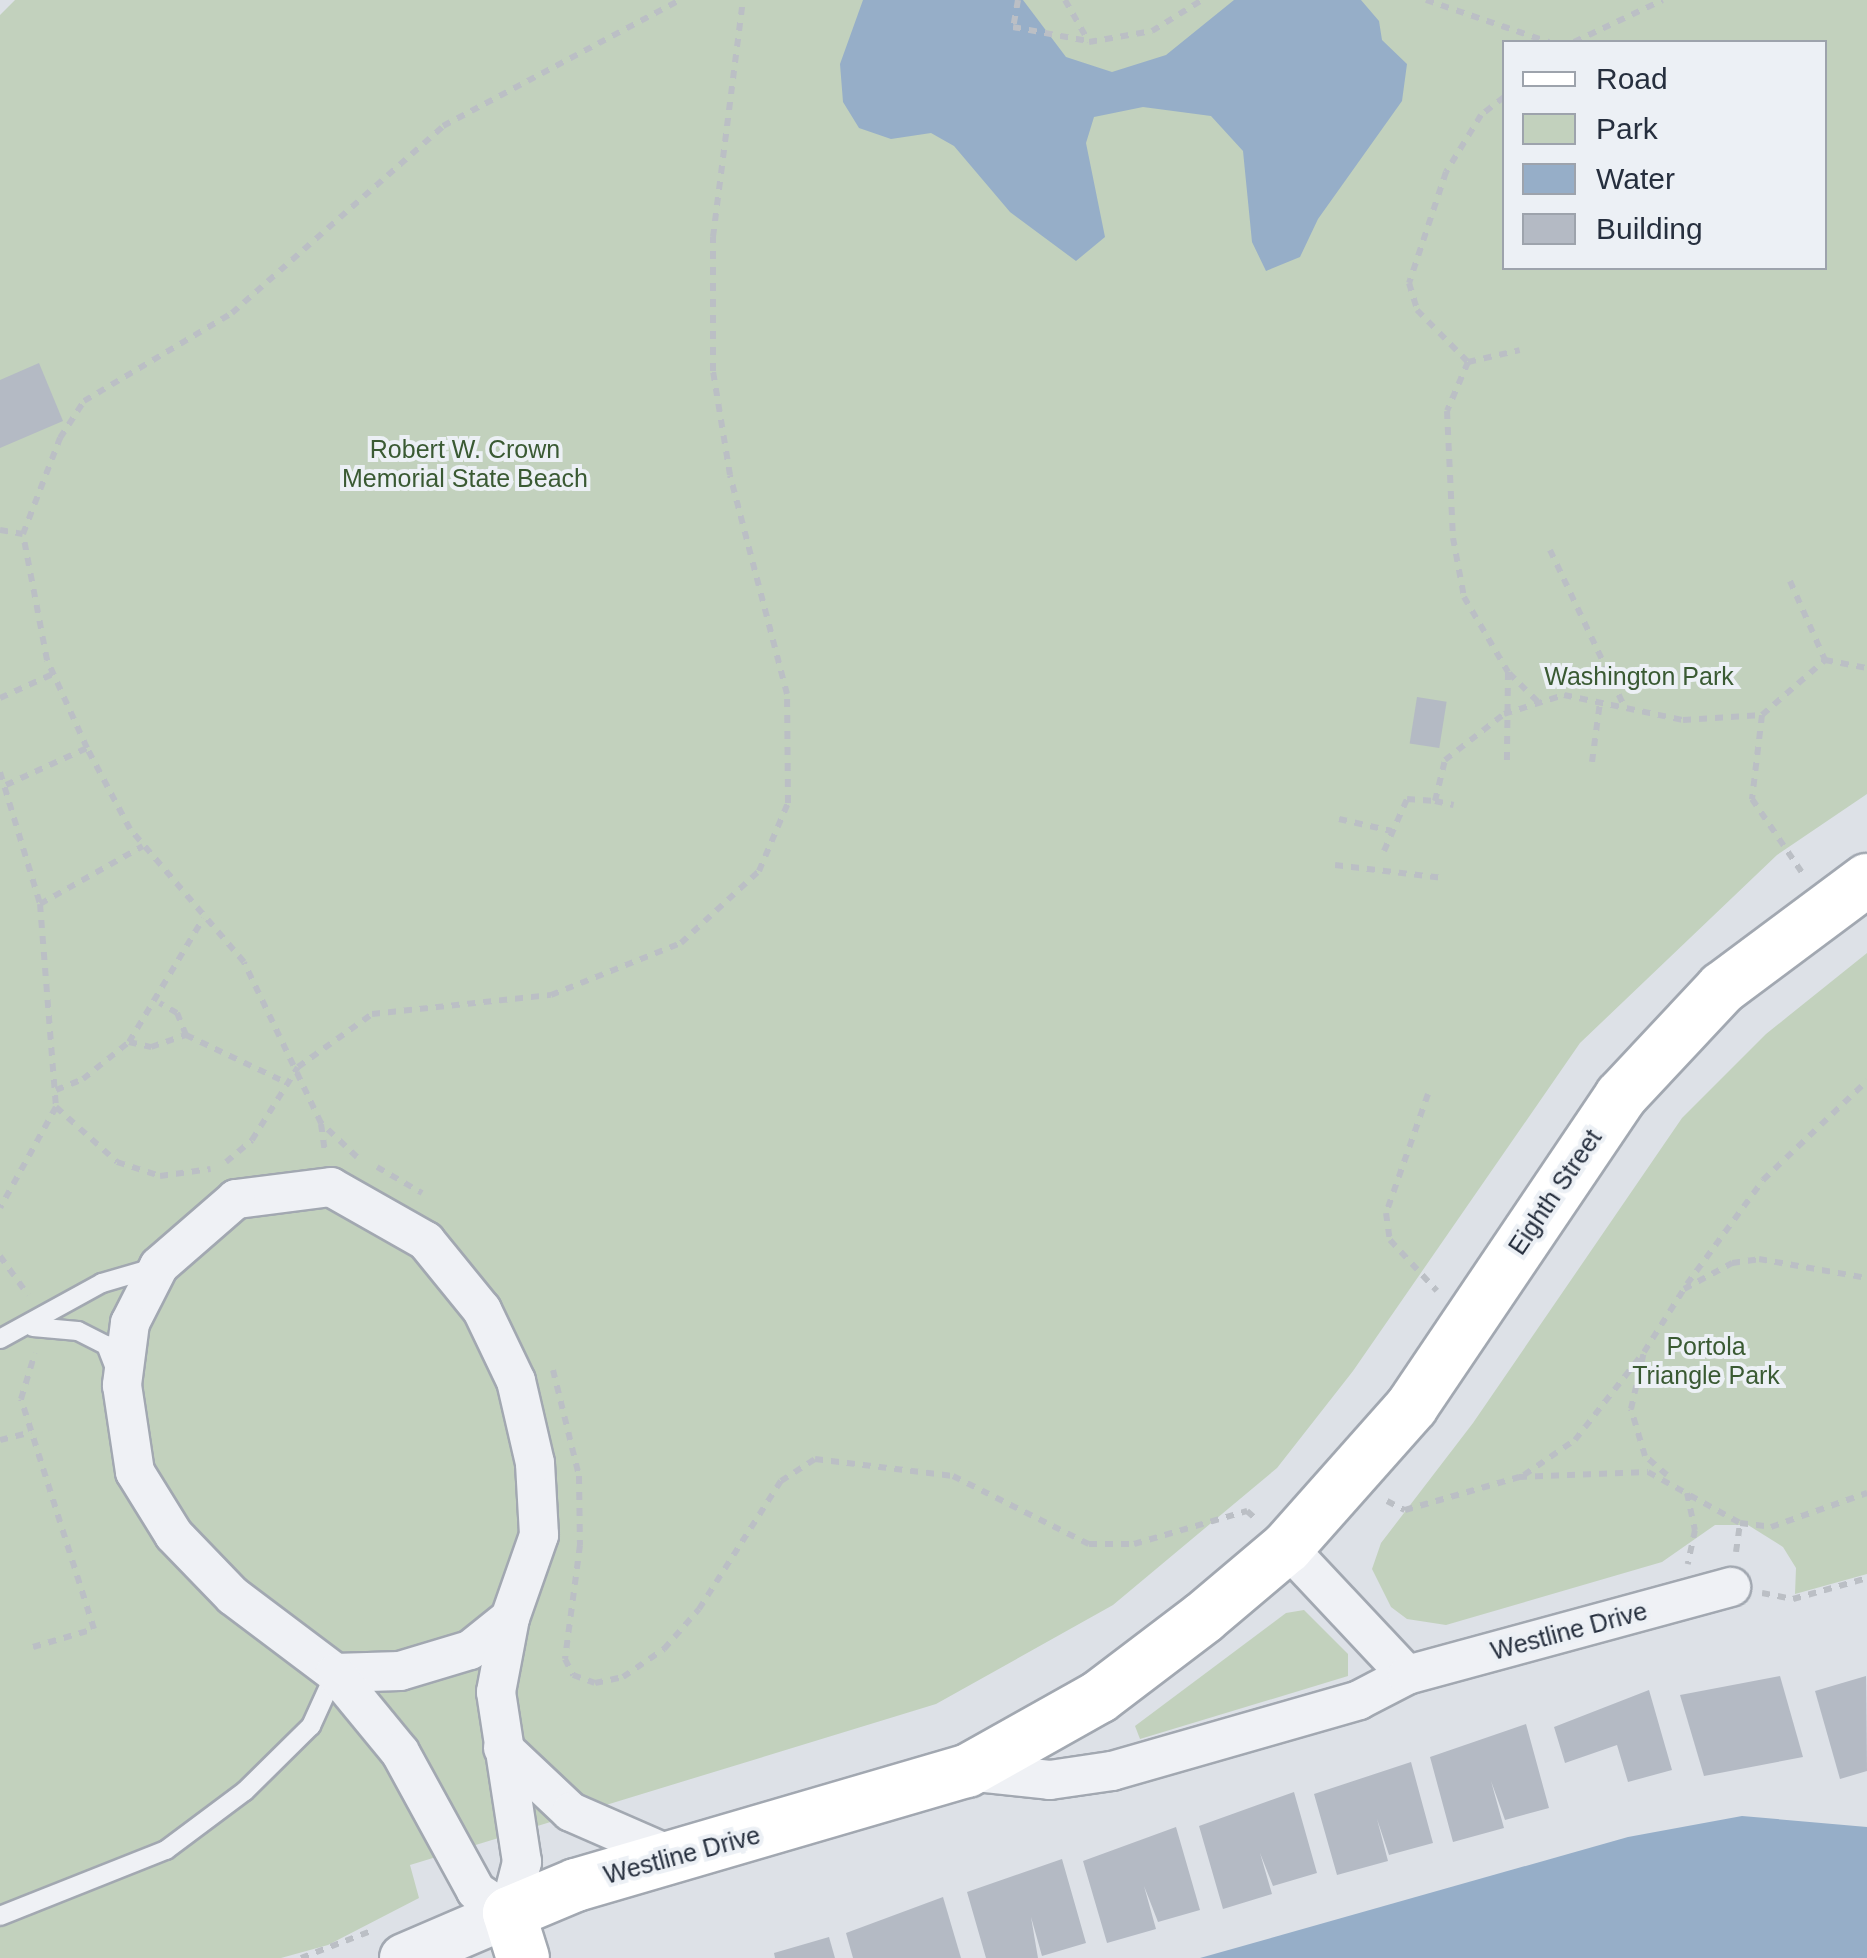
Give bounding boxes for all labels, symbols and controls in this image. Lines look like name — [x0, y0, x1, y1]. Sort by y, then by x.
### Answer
legend — [1502, 40, 1827, 270]
text: Road — [1596, 62, 1668, 95]
text: Park — [1596, 112, 1658, 145]
text: Water — [1596, 162, 1675, 195]
text: Building — [1596, 212, 1703, 245]
park label: Robert W. Crown Memorial State Beach — [342, 435, 588, 494]
park label: Washington Park — [1544, 661, 1734, 691]
street label: Eighth Street — [1502, 1124, 1608, 1260]
park label: Portola Triangle Park — [1632, 1332, 1780, 1391]
street label: Westline Drive — [1488, 1596, 1650, 1666]
street label: Westline Drive — [601, 1820, 763, 1890]

